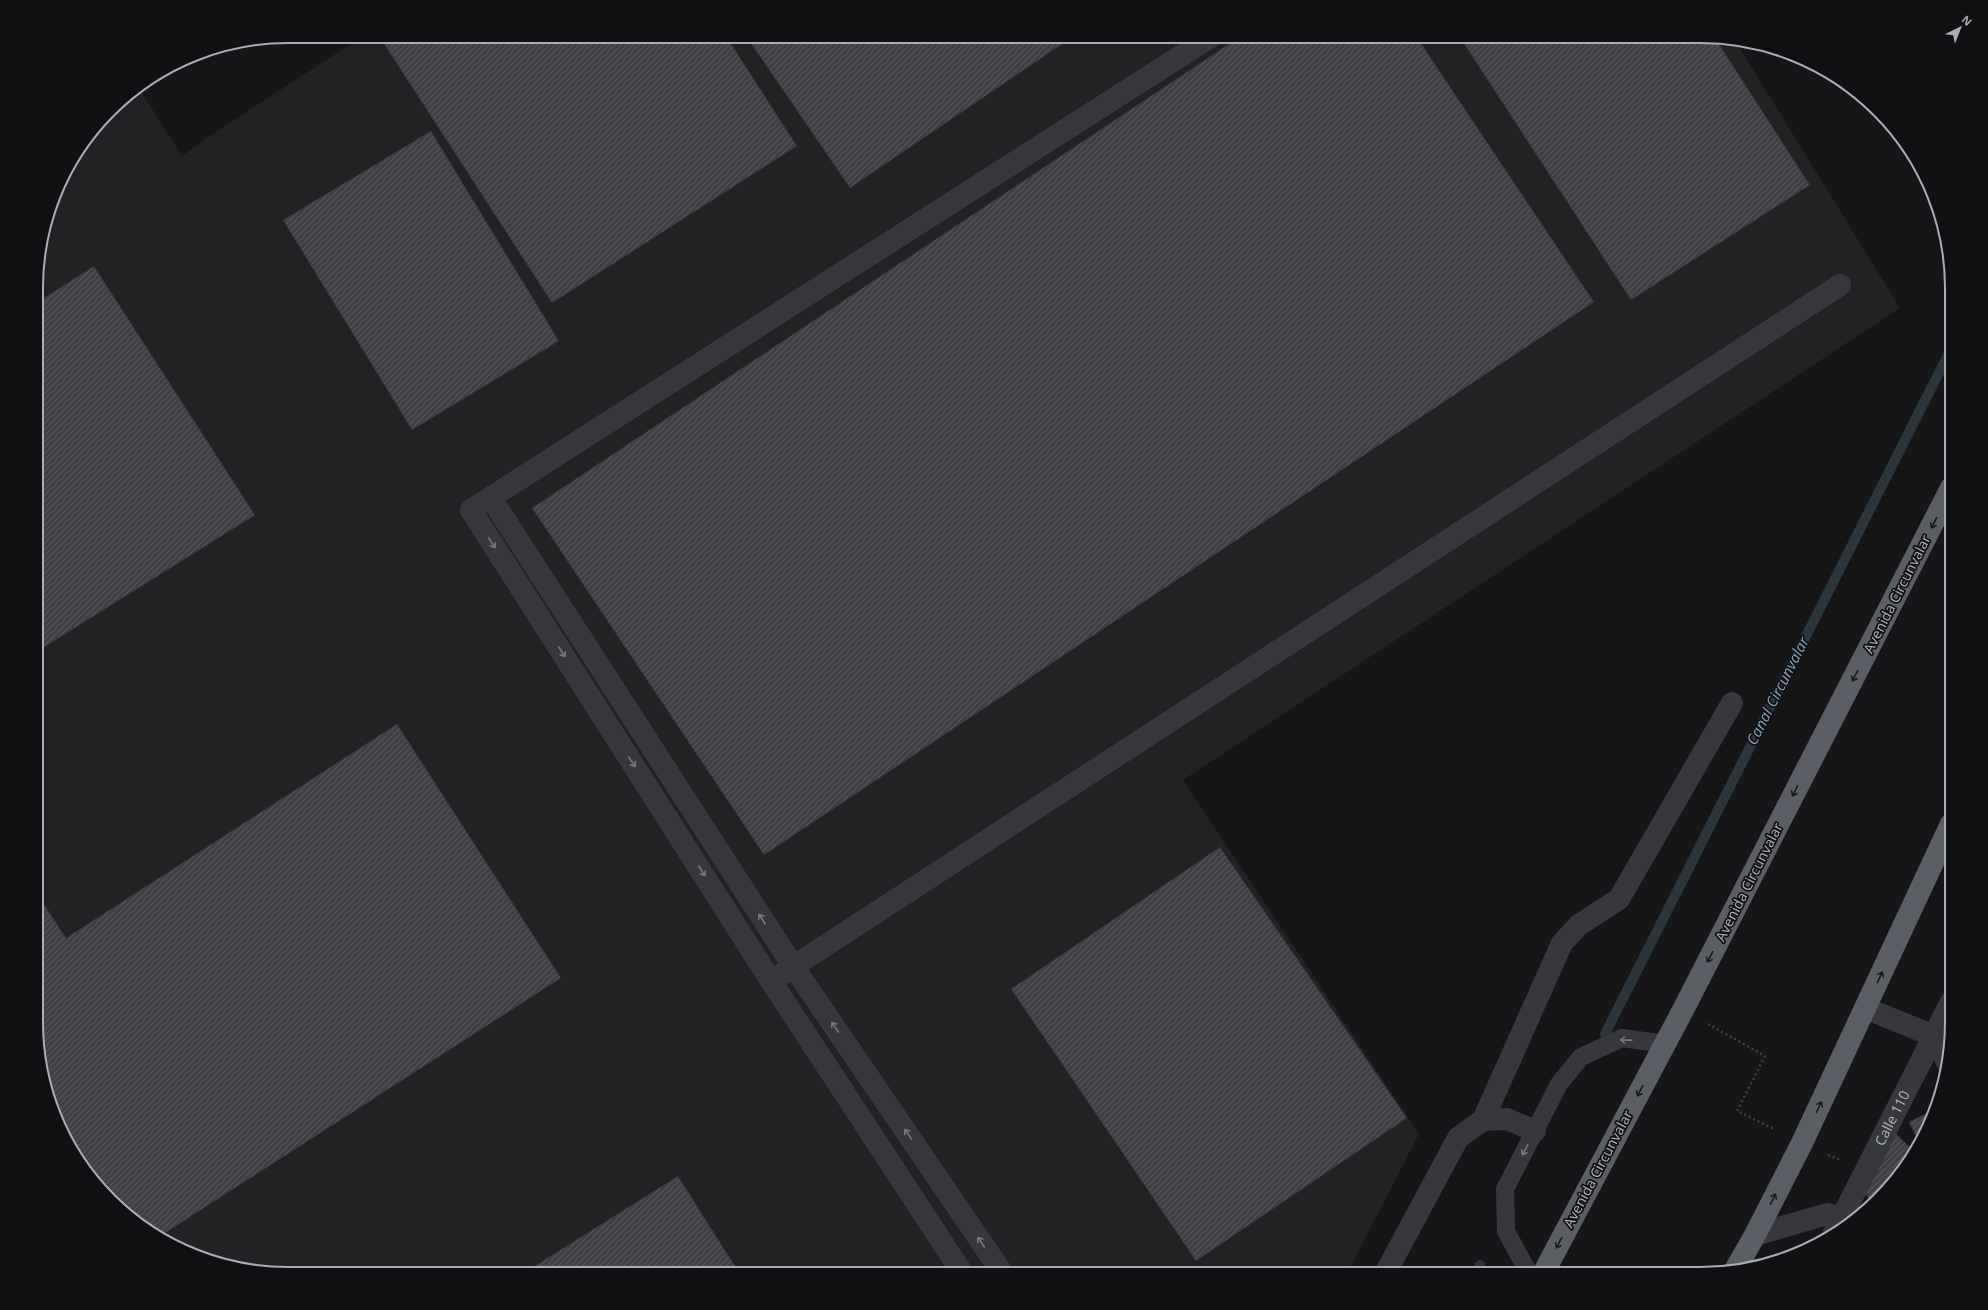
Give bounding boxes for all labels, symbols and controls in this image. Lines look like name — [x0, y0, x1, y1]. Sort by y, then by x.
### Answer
north arrow — [1940, 8, 1980, 48]
text: N — [1959, 12, 1976, 29]
one-way arrow — [1929, 516, 1937, 528]
street label: Avenida Circunvalar — [1858, 531, 1935, 656]
one-way arrow — [488, 537, 497, 548]
water label: Canal Circunvalar — [1741, 632, 1813, 748]
one-way arrow — [558, 646, 566, 657]
one-way arrow — [1851, 669, 1858, 681]
one-way arrow — [628, 756, 636, 767]
one-way arrow — [1791, 785, 1799, 797]
street label: Avenida Circunvalar — [1710, 819, 1787, 944]
one-way arrow — [698, 866, 706, 877]
one-way arrow — [758, 913, 766, 925]
one-way arrow — [1706, 950, 1714, 962]
one-way arrow — [1877, 971, 1884, 983]
one-way arrow — [831, 1022, 839, 1033]
one-way arrow — [1620, 1036, 1633, 1044]
one-way arrow — [1636, 1085, 1643, 1097]
street label: Calle 110 — [1870, 1087, 1914, 1149]
one-way arrow — [1815, 1102, 1823, 1114]
street label: Avenida Circunvalar — [1559, 1106, 1637, 1231]
one-way arrow — [904, 1129, 912, 1140]
one-way arrow — [1521, 1144, 1529, 1156]
one-way arrow — [1770, 1193, 1777, 1205]
one-way arrow — [977, 1236, 985, 1247]
one-way arrow — [1555, 1237, 1562, 1249]

